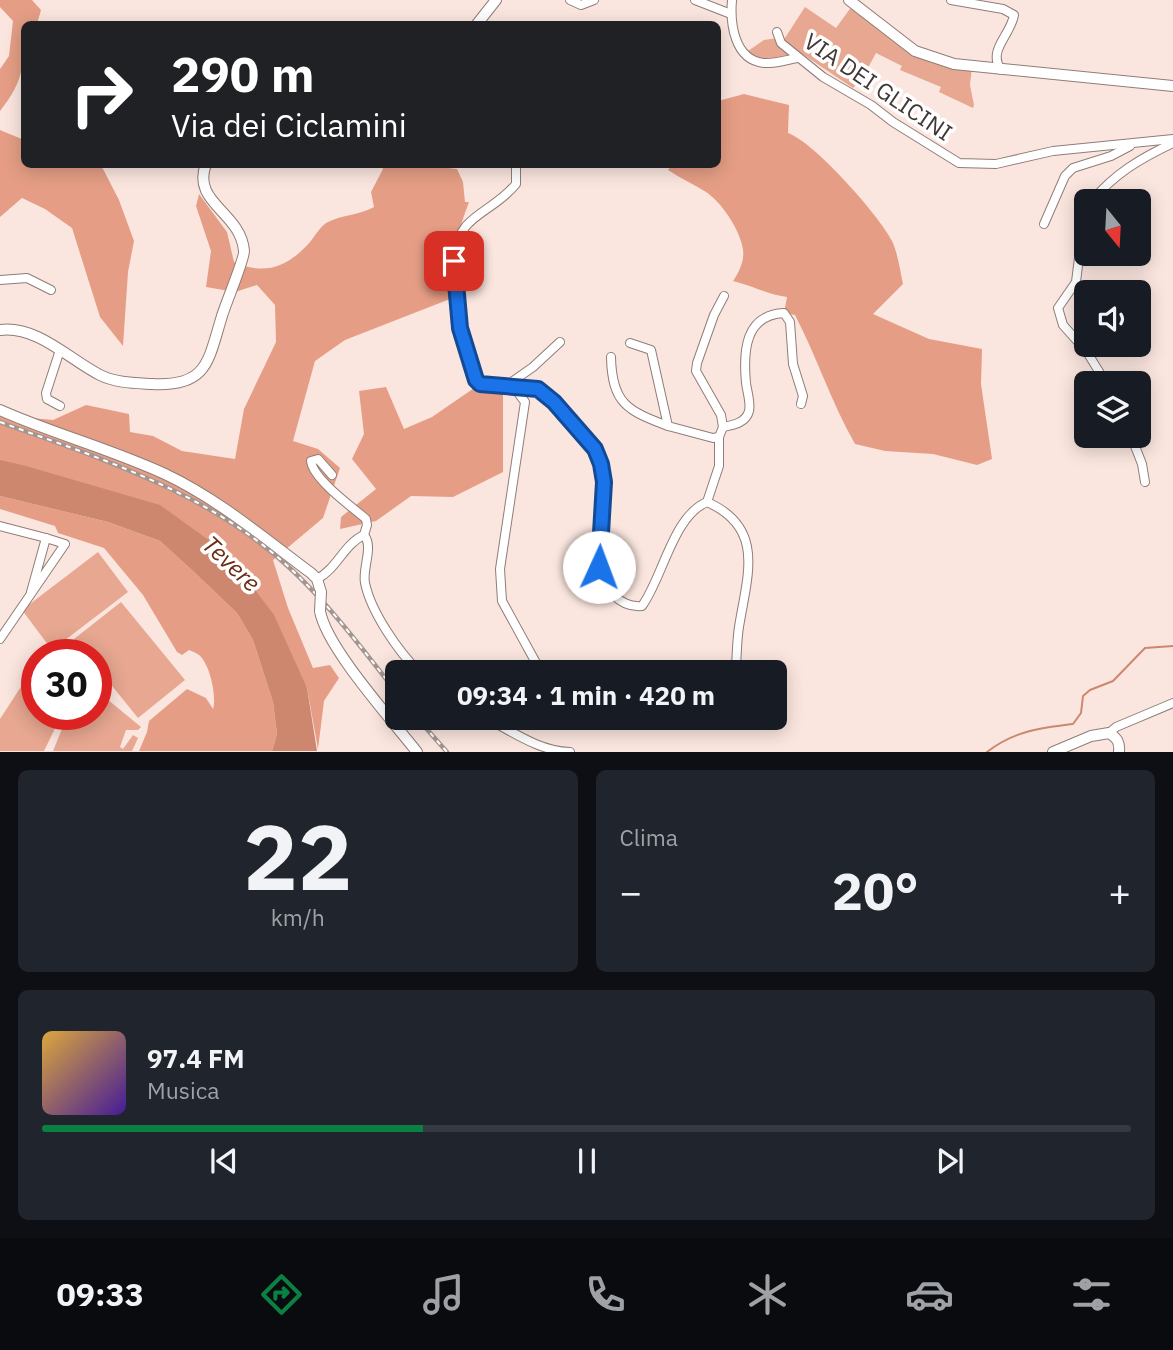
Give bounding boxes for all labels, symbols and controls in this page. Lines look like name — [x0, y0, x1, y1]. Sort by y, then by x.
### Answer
street label: VIA DEI GLICINI — [799, 26, 958, 147]
text: 290 m — [171, 42, 315, 105]
icon: right — [56, 49, 147, 140]
text: Via dei Ciclamini — [171, 104, 407, 146]
north arrow — [1074, 189, 1152, 266]
map controls — [1074, 189, 1151, 448]
pin — [424, 231, 484, 291]
icon: arrive — [435, 242, 473, 280]
button: sound — [1074, 280, 1151, 357]
button: layers — [1074, 371, 1151, 448]
water label: Tevere — [196, 528, 268, 598]
position arrow — [562, 530, 636, 604]
speed limit sign: 30 — [21, 639, 112, 730]
text: 09:34 · 1 min · 420 m — [457, 678, 715, 712]
text: 22 — [243, 797, 352, 915]
text: Clima — [620, 822, 678, 852]
text: 20° — [832, 857, 919, 924]
text: − — [620, 867, 642, 916]
text: + — [1108, 867, 1131, 916]
text: km/h — [271, 902, 325, 932]
text: 97.4 FM — [147, 1041, 245, 1075]
text: Musica — [147, 1075, 220, 1105]
icon: previous — [205, 1142, 243, 1180]
icon: pause — [568, 1142, 606, 1180]
icon: next — [931, 1142, 969, 1180]
icon: directions — [257, 1270, 306, 1319]
icon: music — [419, 1270, 468, 1319]
icon: phone — [581, 1270, 630, 1319]
icon: climate — [743, 1270, 792, 1319]
icon: car — [905, 1270, 954, 1319]
icon: filters — [1067, 1270, 1116, 1319]
text: 09:33 — [57, 1273, 144, 1315]

